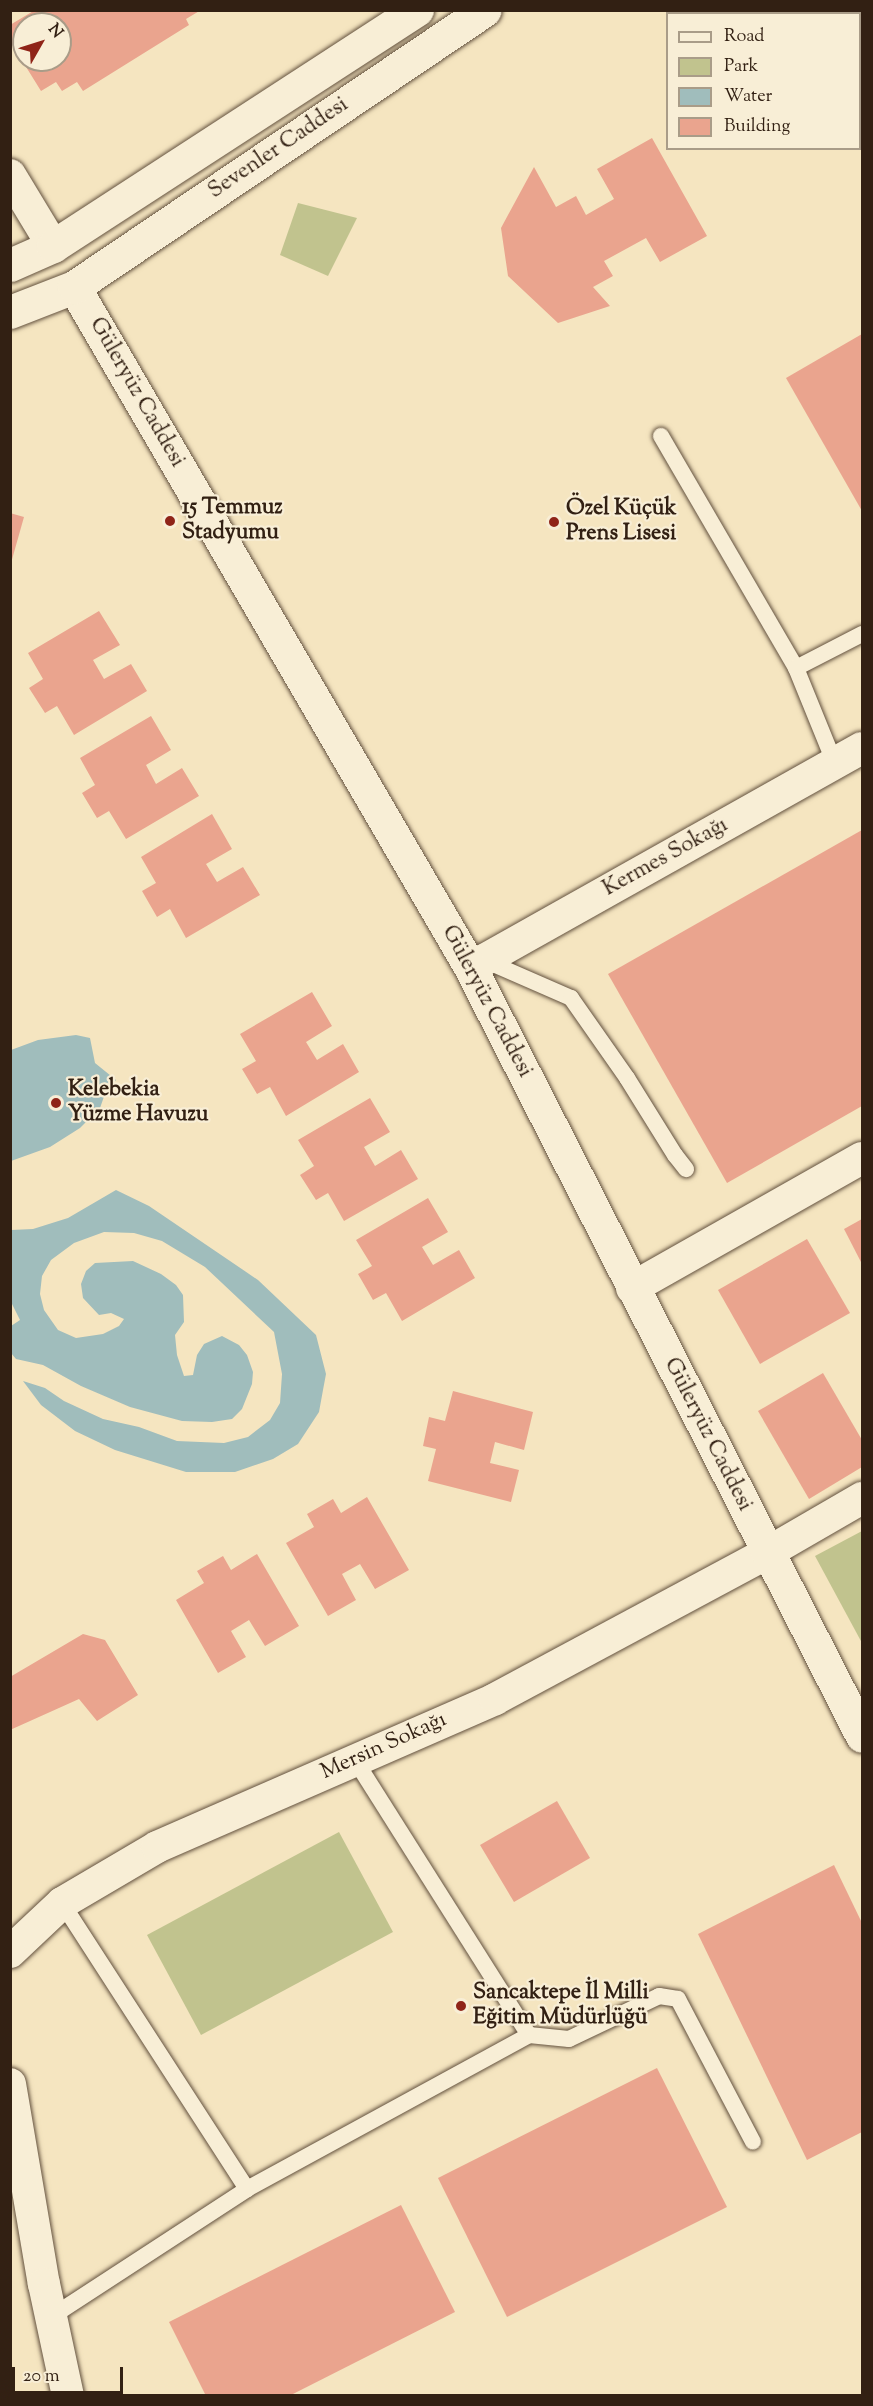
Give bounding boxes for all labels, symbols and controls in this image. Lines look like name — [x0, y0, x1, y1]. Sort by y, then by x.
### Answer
north arrow — [12, 12, 72, 72]
legend — [666, 12, 861, 150]
text: N — [42, 19, 68, 44]
text: Road — [724, 24, 764, 50]
text: Park — [724, 54, 758, 80]
text: Water — [724, 84, 772, 110]
street label: Sevenler Caddesi — [204, 92, 354, 206]
text: Building — [724, 114, 790, 140]
street label: Güleryüz Caddesi — [82, 313, 190, 473]
place label: 15 Temmuz Stadyumu — [182, 495, 283, 546]
place label: Özel Küçük Prens Lisesi — [566, 496, 677, 548]
marker: 15 Temmuz Stadyumu — [163, 514, 177, 528]
marker: Özel Küçük Prens Lisesi — [547, 515, 561, 529]
street label: Kermes Sokağı — [599, 813, 733, 903]
street label: Güleryüz Caddesi — [435, 921, 537, 1083]
place label: Kelebekia Yüzme Havuzu — [68, 1077, 208, 1128]
marker: Kelebekia Yüzme Havuzu — [49, 1096, 63, 1110]
street label: Güleryüz Caddesi — [657, 1354, 757, 1516]
street label: Mersin Sokağı — [317, 1708, 451, 1786]
place label: Sancaktepe İl Milli Eğitim Müdürlüğü — [473, 1980, 649, 2032]
marker: Sancaktepe İl Milli Eğitim Müdürlüğü — [454, 1999, 468, 2013]
scale bar — [15, 2355, 126, 2393]
text: 20 m — [23, 2364, 60, 2390]

